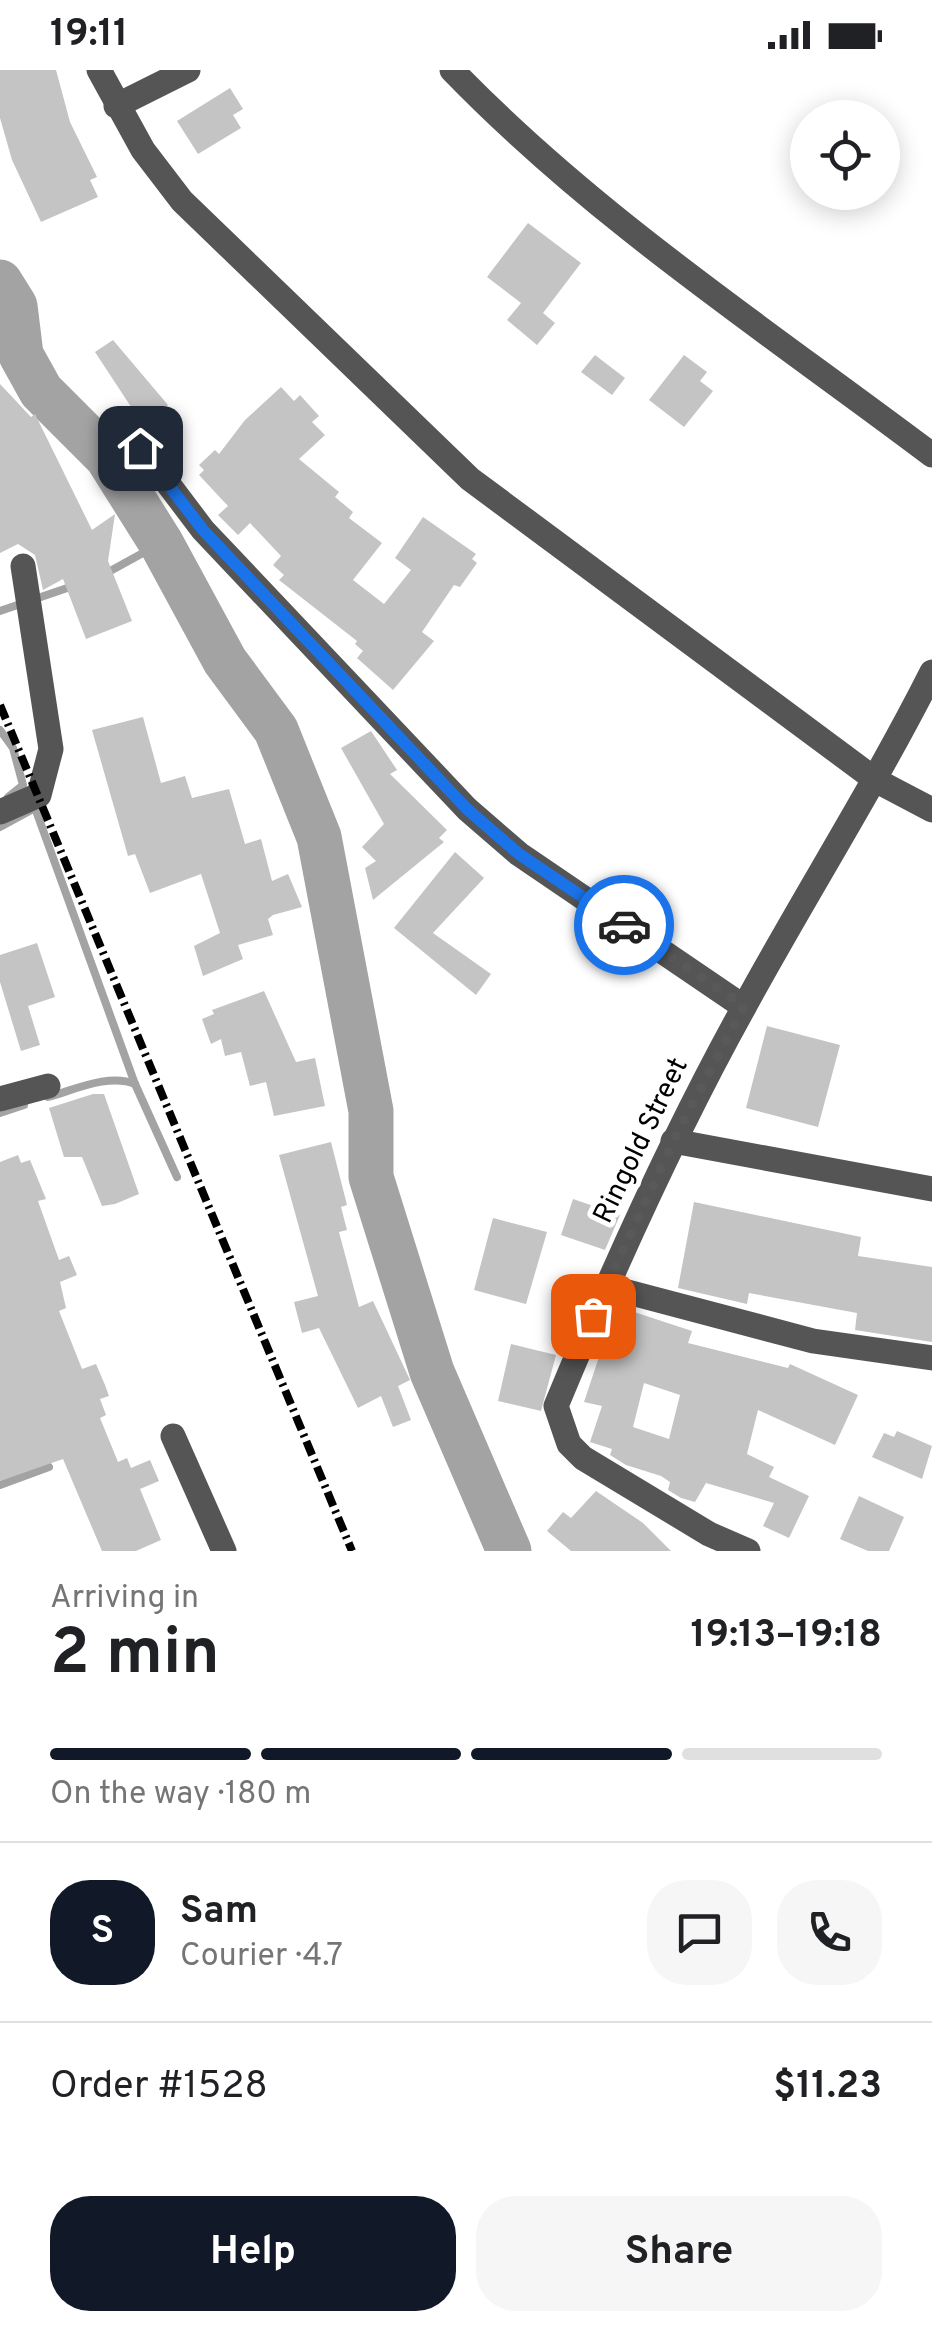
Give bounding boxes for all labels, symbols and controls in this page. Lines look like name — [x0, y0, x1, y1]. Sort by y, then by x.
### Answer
text: 19:11 — [50, 11, 128, 60]
map controls — [790, 100, 900, 210]
button: locate — [790, 100, 900, 210]
pin — [98, 406, 183, 491]
icon: home — [113, 421, 168, 476]
courier — [574, 875, 674, 975]
icon: car — [597, 898, 652, 953]
street label: Ringold Street — [586, 1052, 698, 1230]
pin — [551, 1274, 636, 1359]
icon: bag — [566, 1289, 621, 1344]
text: Arriving in — [50, 1579, 199, 1619]
text: 19:13–19:18 — [690, 1612, 882, 1661]
text: 2 min — [50, 1615, 220, 1697]
text: On the way · 180 m — [50, 1775, 311, 1815]
button: chat — [647, 1880, 752, 1985]
button: phone — [777, 1880, 882, 1985]
text: Sam — [180, 1888, 258, 1937]
text: S — [91, 1908, 114, 1957]
text: Courier · 4.7 — [180, 1937, 343, 1977]
text: Order #1528 — [50, 2063, 268, 2112]
text: $11.23 — [773, 2063, 882, 2112]
button: Help — [50, 2196, 456, 2311]
button: Share — [476, 2196, 882, 2311]

